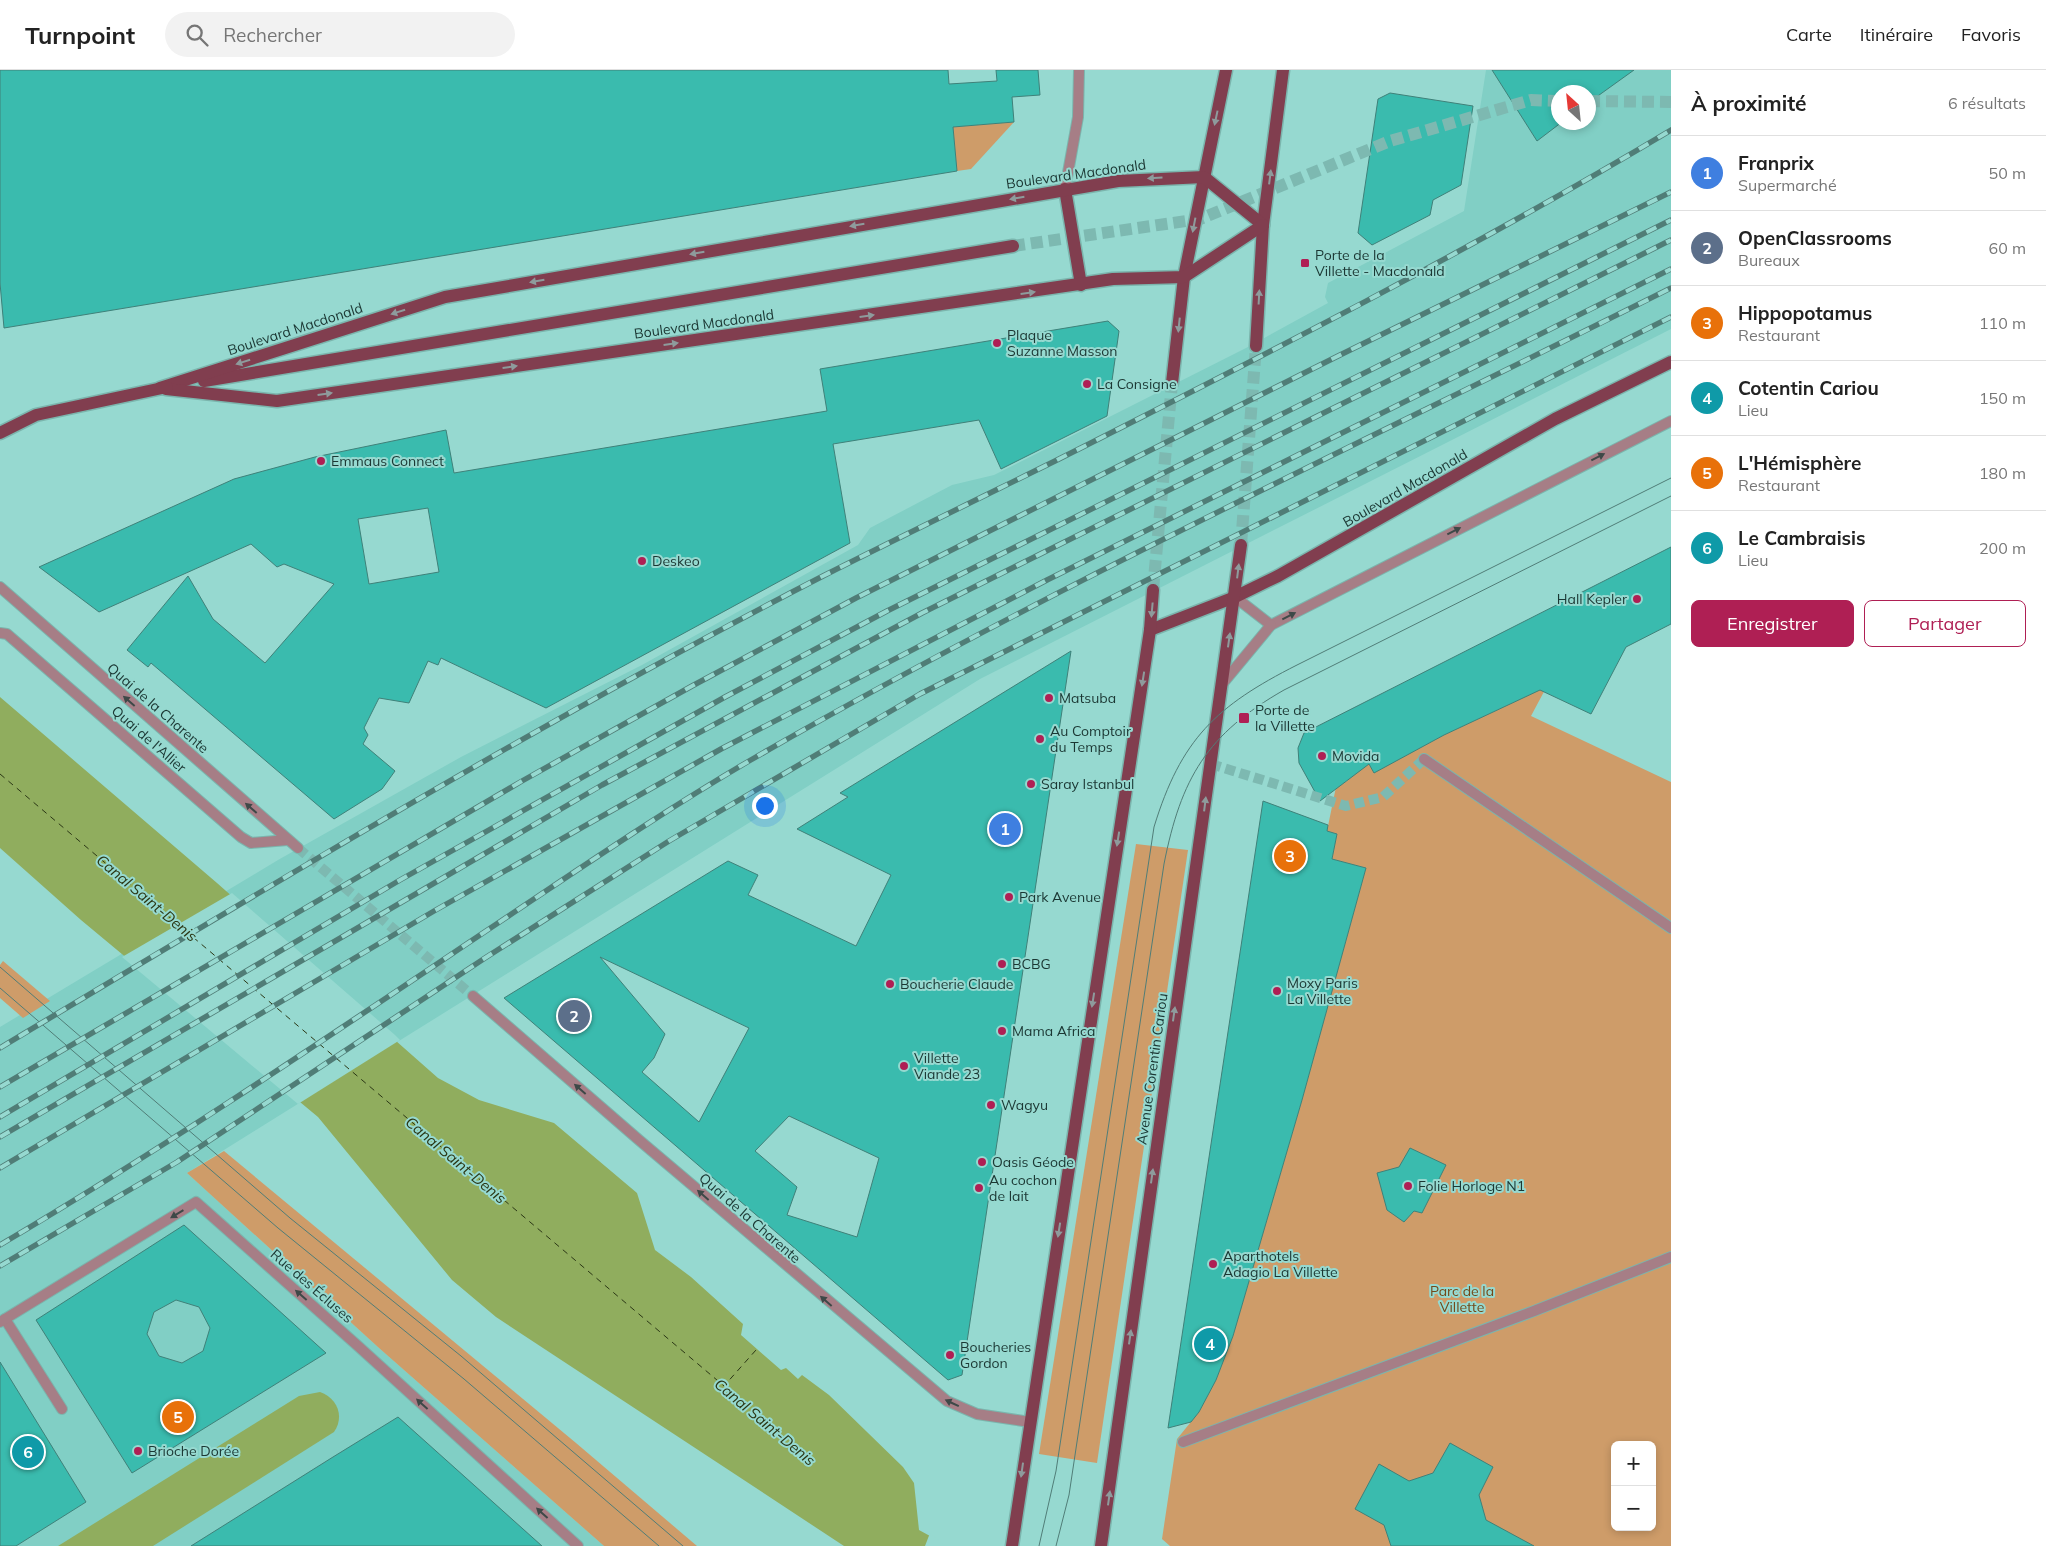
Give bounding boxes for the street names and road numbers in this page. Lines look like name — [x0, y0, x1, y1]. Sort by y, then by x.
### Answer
street label: Boulevard Macdonald — [1005, 155, 1147, 193]
street label: Boulevard Macdonald — [225, 299, 365, 359]
street label: Boulevard Macdonald — [633, 305, 775, 343]
street label: Boulevard Macdonald — [1339, 445, 1471, 531]
street label: Quai de la Charente — [103, 659, 213, 757]
street label: Quai de l'Allier — [108, 702, 191, 777]
street label: Avenue Corentin Cariou — [1132, 992, 1172, 1146]
street label: Quai de la Charente — [695, 1169, 805, 1267]
street label: Rue des Écluses — [267, 1245, 357, 1327]

